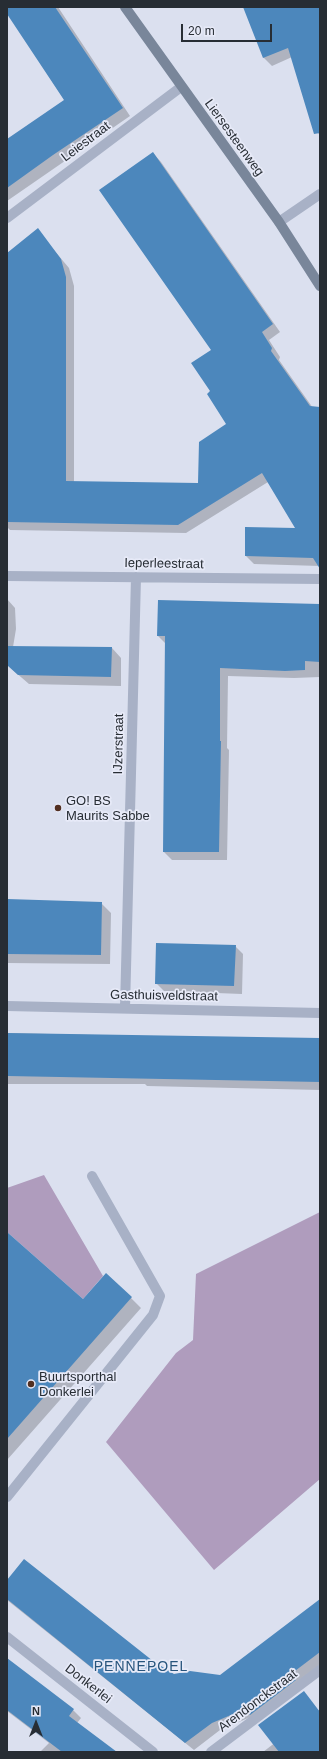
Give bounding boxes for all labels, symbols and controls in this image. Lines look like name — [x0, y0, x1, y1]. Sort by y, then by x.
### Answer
scale bar — [183, 16, 274, 42]
text: 20 m — [188, 24, 215, 38]
street label: Liersesteenweg — [201, 97, 267, 179]
street label: Leiestraat — [59, 119, 113, 165]
street label: Ieperleestraat — [124, 556, 204, 572]
street label: IJzerstraat — [111, 714, 127, 774]
place label: GO! BS Maurits Sabbe — [66, 793, 150, 824]
marker: GO! BS Maurits Sabbe — [53, 803, 63, 813]
street label: Gasthuisveldstraat — [110, 987, 218, 1005]
place label: Buurtsporthal Donkerlei — [39, 1369, 116, 1400]
marker: Buurtsporthal Donkerlei — [26, 1379, 36, 1389]
district label: PENNEPOEL — [94, 1659, 188, 1675]
street label: Donkerlei — [62, 1661, 114, 1707]
street label: Arendonckstraat — [216, 1666, 300, 1736]
north arrow — [16, 1703, 56, 1743]
text: N — [32, 1705, 40, 1717]

